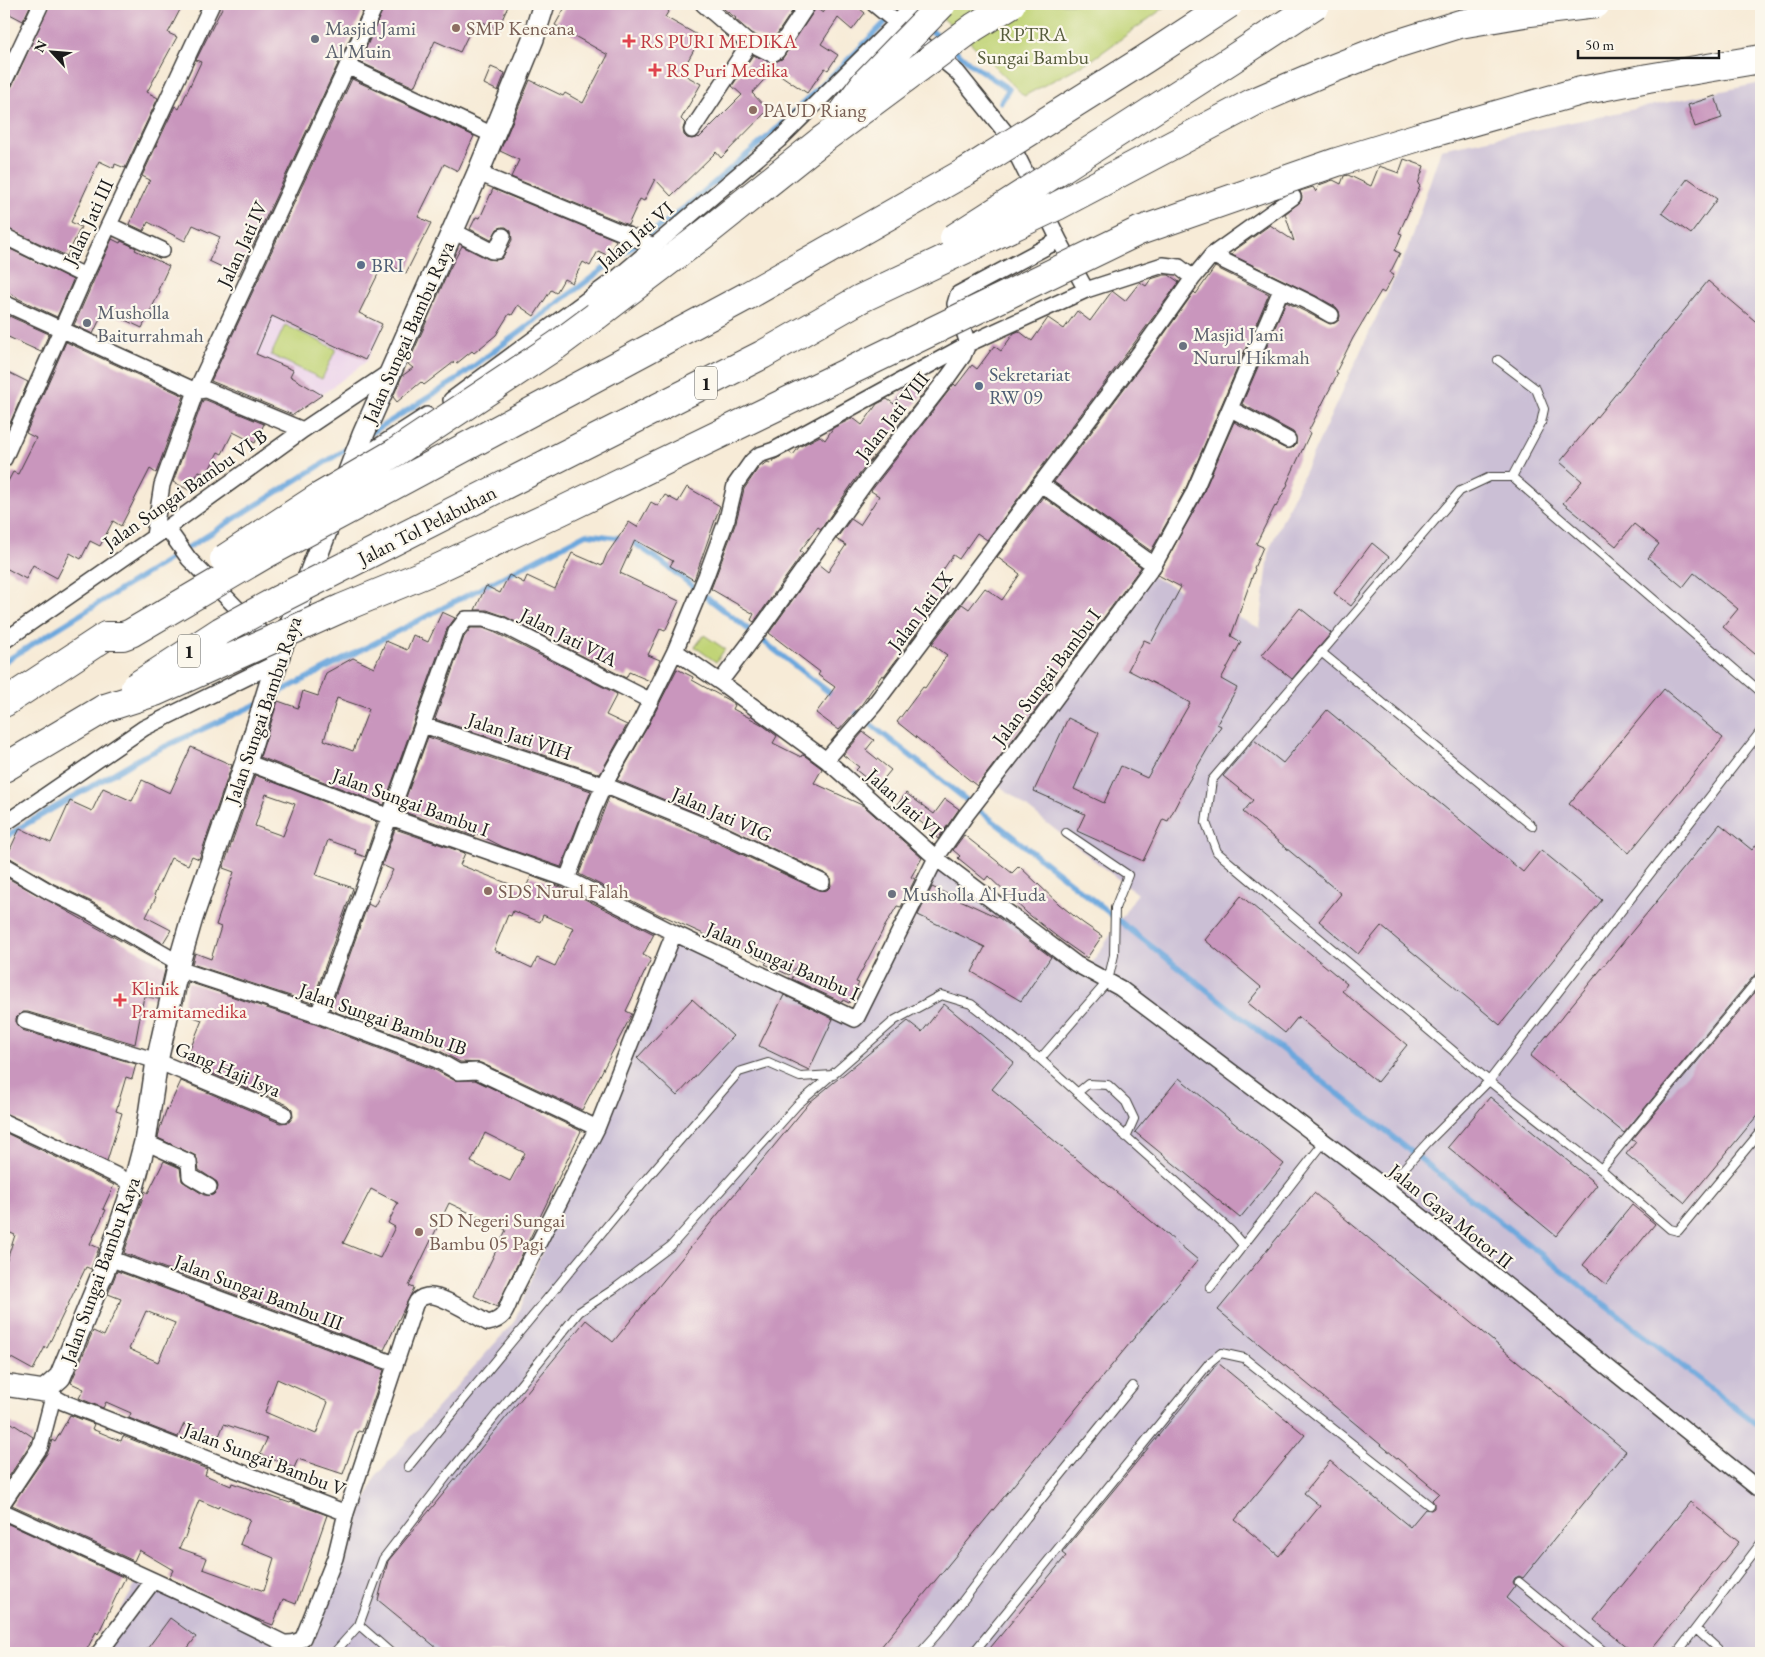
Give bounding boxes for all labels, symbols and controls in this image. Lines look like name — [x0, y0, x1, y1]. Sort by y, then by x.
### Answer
place label: Masjid Jami Al Muin — [324, 15, 416, 64]
place label: SMP Kencana — [466, 15, 575, 41]
park label: RPTRA Sungai Bambu — [977, 21, 1090, 70]
marker: SMP Kencana — [450, 22, 462, 34]
north arrow — [28, 28, 78, 78]
place label: RS PURI MEDIKA — [640, 28, 797, 54]
scale bar — [1578, 28, 1719, 60]
marker: Masjid Jami Al Muin — [309, 33, 321, 45]
marker: RS PURI MEDIKA — [622, 34, 636, 48]
text: 50 m — [1585, 35, 1614, 54]
text: N — [30, 37, 51, 55]
place label: RS Puri Medika — [666, 57, 788, 83]
marker: RS Puri Medika — [648, 63, 662, 77]
place label: PAUD Riang — [763, 97, 867, 123]
marker: PAUD Riang — [747, 104, 759, 116]
street label: Jalan Jati III — [56, 174, 119, 271]
street label: Jalan Jati VI — [590, 195, 679, 276]
street label: Jalan Jati IV — [210, 196, 274, 293]
street label: Jalan Sungai Bambu Raya — [355, 237, 460, 429]
place label: BRI — [371, 252, 404, 278]
marker: BRI — [355, 259, 367, 271]
place label: Musholla Baiturrahmah — [97, 299, 204, 348]
marker: Musholla Baiturrahmah — [81, 317, 93, 329]
place label: Masjid Jami Nurul Hikmah — [1193, 321, 1310, 370]
marker: Masjid Jami Nurul Hikmah — [1177, 340, 1189, 352]
place label: Sekretariat RW 09 — [989, 361, 1071, 410]
road number: 1 — [695, 366, 717, 399]
street label: Jalan Jati VIII — [848, 366, 935, 467]
marker: Sekretariat RW 09 — [973, 380, 985, 392]
street label: Jalan Sungai Bambu VI B — [96, 423, 272, 556]
street label: Jalan Tol Pelabuhan — [352, 479, 501, 572]
street label: Jalan Jati IX — [880, 566, 958, 658]
street label: Jalan Jati VIA — [514, 600, 622, 673]
street label: Jalan Sungai Bambu I — [985, 603, 1106, 752]
street label: Jalan Sungai Bambu Raya — [218, 613, 307, 809]
road number: 1 — [178, 634, 200, 668]
street label: Jalan Jati VIH — [463, 705, 576, 766]
street label: Jalan Sungai Bambu I — [327, 761, 493, 843]
street label: Jalan Jati VI — [860, 761, 947, 844]
street label: Jalan Jati VIG — [666, 780, 776, 848]
place label: SDS Nurul Falah — [498, 878, 629, 904]
place label: Musholla Al Huda — [902, 881, 1046, 907]
marker: SDS Nurul Falah — [482, 885, 494, 897]
marker: Musholla Al Huda — [886, 888, 898, 900]
street label: Jalan Sungai Bambu I — [701, 915, 864, 1007]
place label: Klinik Pramitamedika — [131, 975, 247, 1024]
street label: Jalan Sungai Bambu IB — [294, 976, 470, 1061]
marker: Klinik Pramitamedika — [113, 993, 127, 1007]
street label: Gang Haji Isya — [171, 1035, 285, 1103]
street label: Jalan Gaya Motor II — [1382, 1157, 1519, 1274]
street label: Jalan Sungai Bambu Raya — [53, 1173, 146, 1369]
place label: SD Negeri Sungai Bambu 05 Pagi — [429, 1207, 565, 1256]
marker: SD Negeri Sungai Bambu 05 Pagi — [413, 1226, 425, 1238]
street label: Jalan Sungai Bambu III — [169, 1247, 347, 1336]
street label: Jalan Sungai Bambu V — [178, 1415, 350, 1502]

